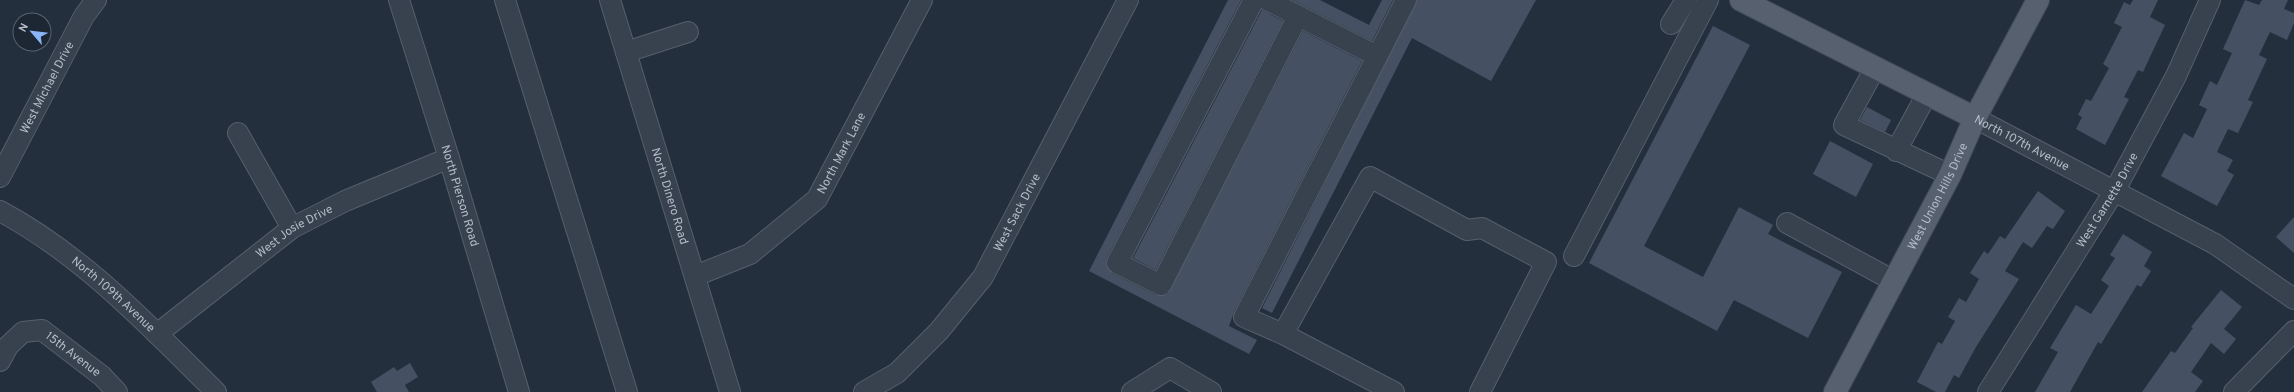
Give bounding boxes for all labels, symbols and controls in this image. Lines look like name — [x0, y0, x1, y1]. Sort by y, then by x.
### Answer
north arrow — [12, 12, 52, 52]
text: N — [16, 21, 32, 35]
street label: West Michael Drive — [17, 39, 78, 137]
street label: North Mark Lane — [814, 110, 870, 197]
street label: North 107th Avenue — [1971, 112, 2072, 175]
street label: West Union Hills Drive — [1905, 141, 1972, 253]
street label: North Pierson Road — [436, 143, 482, 249]
street label: North Dinero Road — [647, 146, 691, 247]
street label: West Garnette Drive — [2074, 150, 2143, 251]
street label: West Sack Drive — [991, 171, 1045, 255]
street label: West Josie Drive — [253, 201, 336, 262]
street label: North 109th Avenue — [68, 254, 158, 336]
street label: 15th Avenue — [42, 328, 104, 381]

